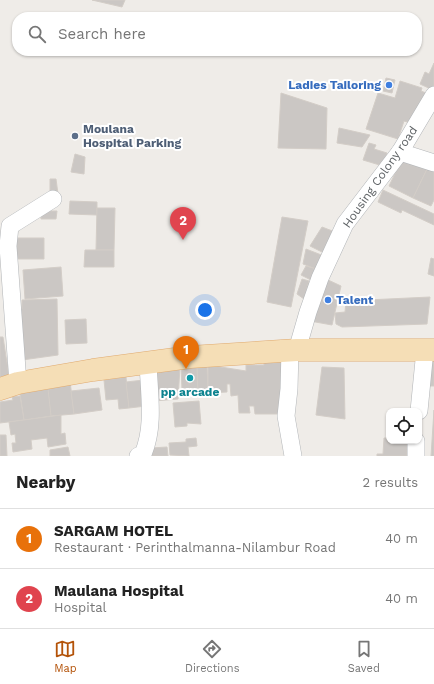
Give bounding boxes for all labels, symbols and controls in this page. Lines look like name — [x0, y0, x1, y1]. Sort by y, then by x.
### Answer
search box — [12, 12, 422, 56]
icon: search — [26, 23, 48, 45]
text: Search here — [58, 25, 146, 43]
place label: Ladies Tailoring — [288, 78, 381, 92]
marker: Ladies Tailoring — [384, 80, 394, 90]
place label: Moulana Hospital Parking — [83, 122, 181, 150]
street label: Housing Colony road — [340, 124, 420, 230]
marker: Moulana Hospital Parking — [70, 131, 80, 141]
pin: 2 — [170, 207, 196, 240]
place label: Talent — [336, 293, 374, 307]
marker: Talent — [323, 295, 333, 305]
your location — [195, 300, 215, 320]
pin: 1 — [173, 336, 199, 369]
marker: pp arcade — [185, 373, 195, 383]
place label: pp arcade — [161, 385, 219, 399]
map controls — [386, 408, 422, 444]
button: locate — [386, 408, 422, 444]
text: Nearby — [16, 472, 75, 492]
text: 2 results — [363, 475, 418, 490]
text: SARGAM HOTEL — [54, 522, 173, 540]
text: 1 — [26, 531, 32, 546]
text: 40 m — [385, 531, 418, 546]
text: Restaurant · Perinthalmanna-Nilambur Road — [54, 540, 336, 555]
text: Maulana Hospital — [54, 582, 184, 600]
text: 2 — [25, 591, 33, 606]
text: 40 m — [385, 591, 418, 606]
text: Hospital — [54, 600, 106, 615]
tab: Map — [54, 638, 77, 675]
tab: Directions — [185, 638, 239, 675]
tab: Saved — [348, 638, 380, 675]

